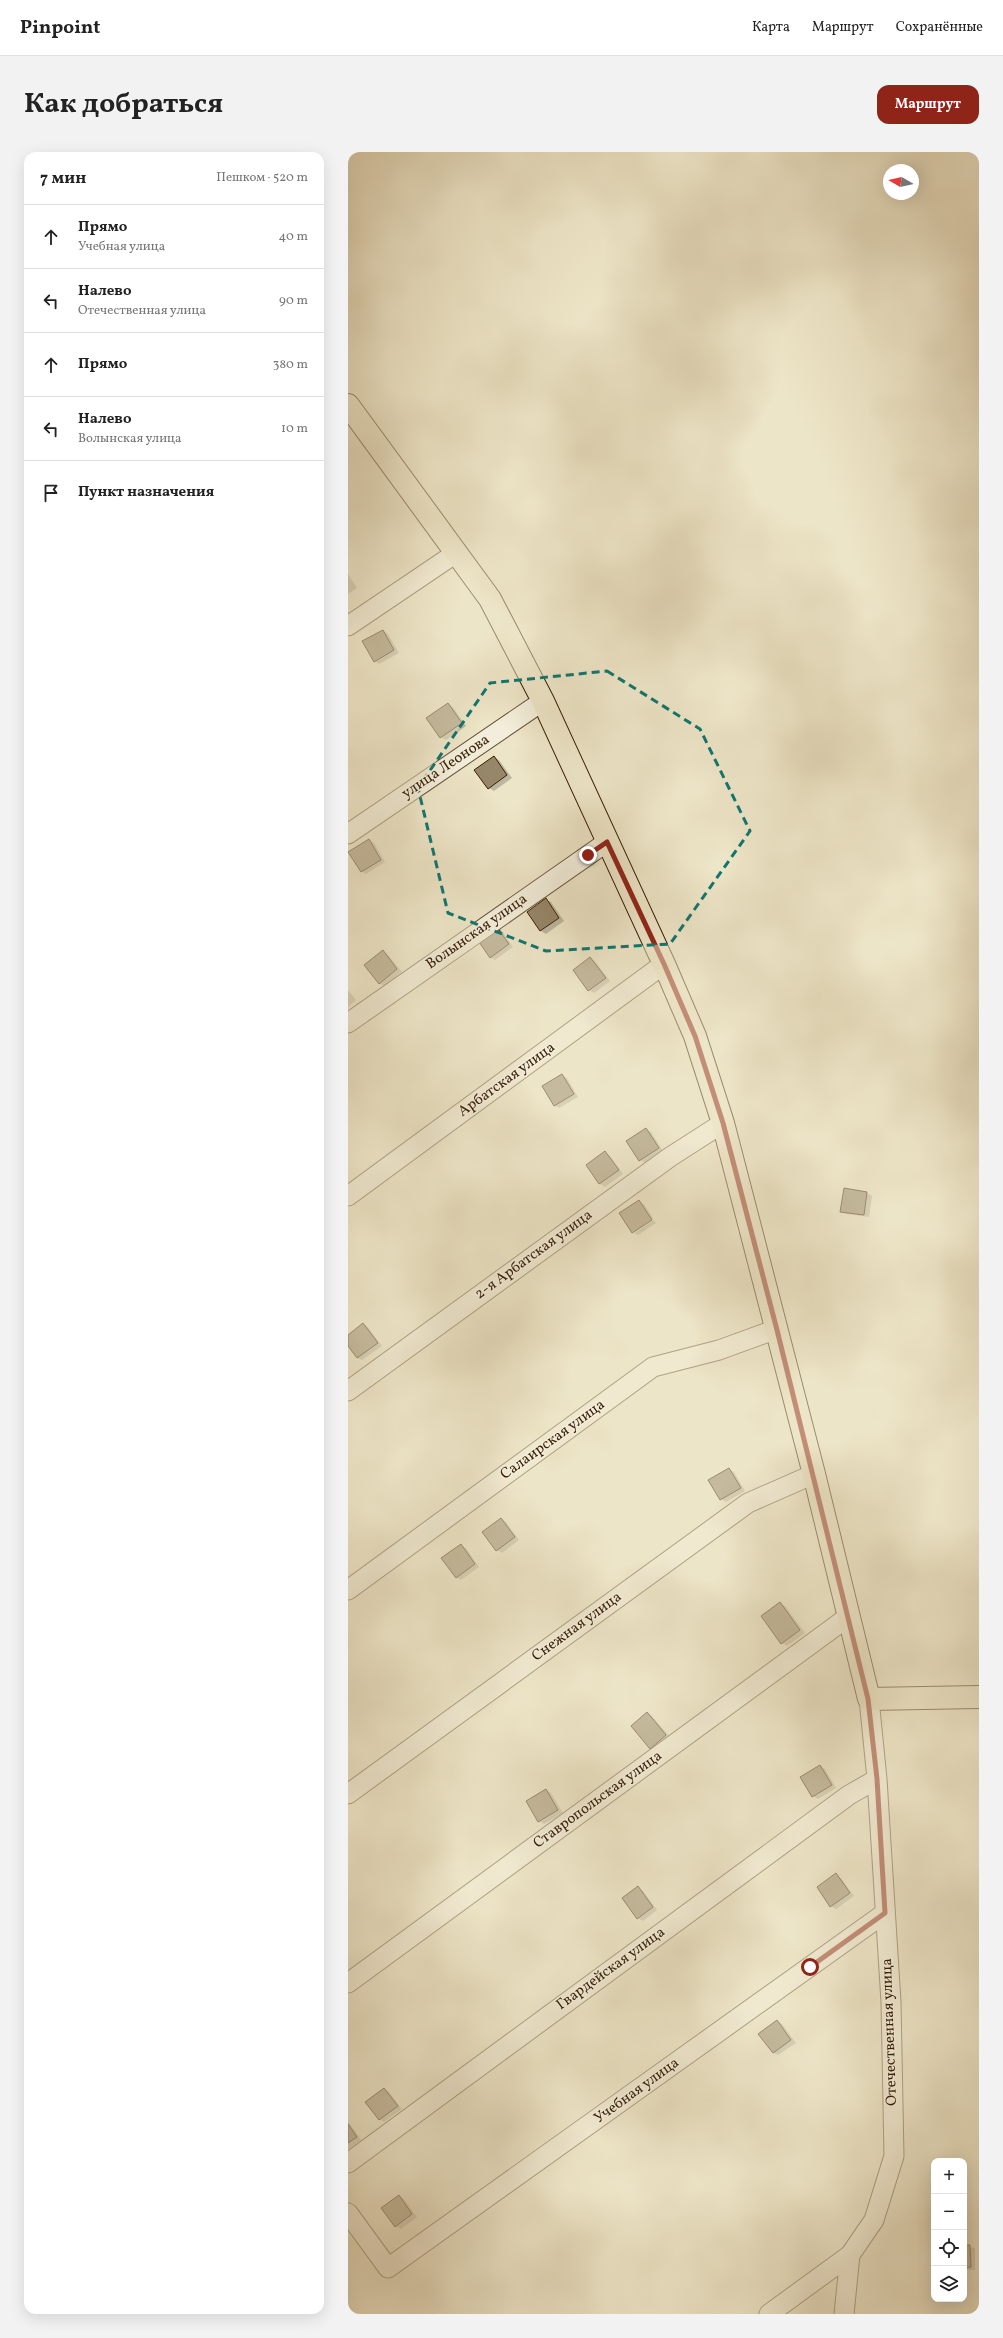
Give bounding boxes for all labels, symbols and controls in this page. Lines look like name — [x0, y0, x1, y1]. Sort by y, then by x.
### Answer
text: Pinpoint — [20, 15, 100, 41]
text: Карта — [752, 18, 790, 37]
text: Маршрут — [812, 18, 874, 37]
text: Сохранённые — [896, 18, 983, 37]
text: Как добраться — [24, 85, 223, 124]
button: Маршрут — [877, 85, 979, 124]
north arrow — [883, 164, 919, 200]
text: 7 мин — [40, 167, 86, 190]
text: Пешком · 520 m — [216, 169, 308, 187]
text: Прямо — [78, 217, 127, 238]
icon: ahead — [40, 226, 62, 248]
text: 40 m — [279, 228, 308, 246]
text: Учебная улица — [78, 238, 165, 256]
text: Налево — [78, 281, 132, 302]
icon: left — [40, 290, 62, 312]
text: 90 m — [279, 292, 308, 310]
text: Отечественная улица — [78, 302, 206, 320]
icon: ahead — [40, 354, 62, 376]
text: Прямо — [78, 354, 127, 375]
text: 380 m — [273, 356, 308, 374]
text: Налево — [78, 409, 132, 430]
icon: left — [40, 418, 62, 440]
text: 10 m — [281, 420, 308, 438]
text: Волынская улица — [78, 430, 182, 448]
icon: arrive — [40, 482, 62, 504]
text: Пункт назначения — [78, 482, 214, 503]
street label: улица Леонова — [398, 730, 494, 804]
route end — [579, 846, 597, 864]
street label: Волынская улица — [422, 889, 532, 975]
street label: Арбатская улица — [454, 1038, 560, 1122]
street label: 2-я Арбатская улица — [471, 1205, 597, 1305]
street label: Салаирская улица — [496, 1395, 610, 1485]
street label: Снежная улица — [528, 1587, 626, 1667]
street label: Ставропольская улица — [529, 1746, 667, 1854]
street label: Гвардейская улица — [552, 1922, 670, 2016]
route start — [801, 1958, 819, 1976]
street label: Отечественная улица — [877, 1958, 903, 2106]
street label: Учебная улица — [590, 2053, 684, 2129]
map controls — [931, 2158, 967, 2302]
button: + — [931, 2158, 967, 2194]
button: − — [931, 2194, 967, 2230]
button: locate — [931, 2230, 967, 2266]
button: layers — [931, 2266, 967, 2302]

